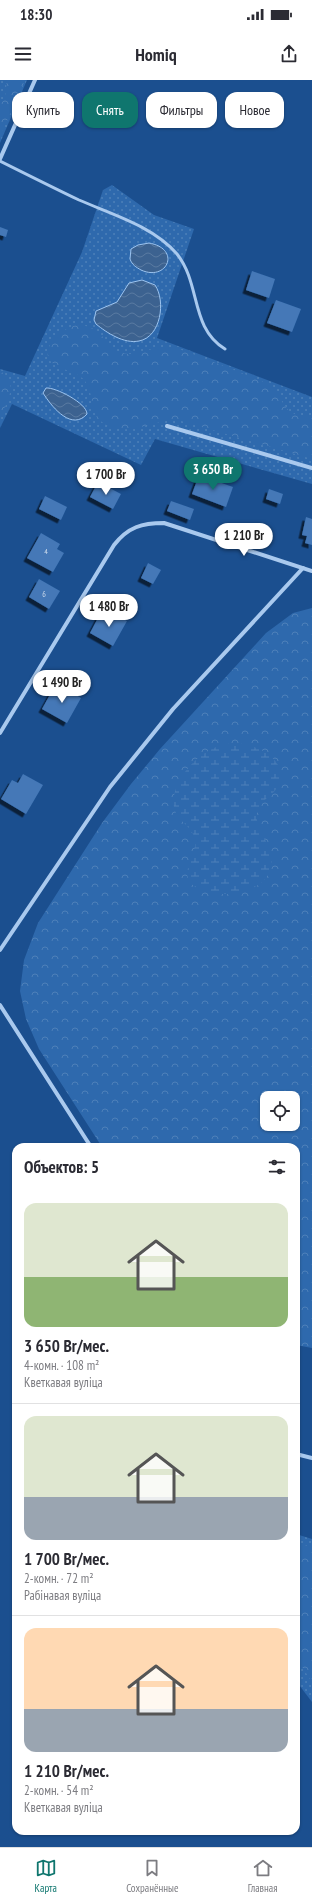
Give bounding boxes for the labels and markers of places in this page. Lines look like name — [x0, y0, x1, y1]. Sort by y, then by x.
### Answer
pin: 3 650 Br — [172, 457, 254, 491]
pin: 1 700 Br — [65, 462, 147, 496]
pin: 1 210 Br — [203, 523, 285, 557]
pin: 1 480 Br — [68, 594, 150, 628]
pin: 1 490 Br — [21, 670, 103, 704]

